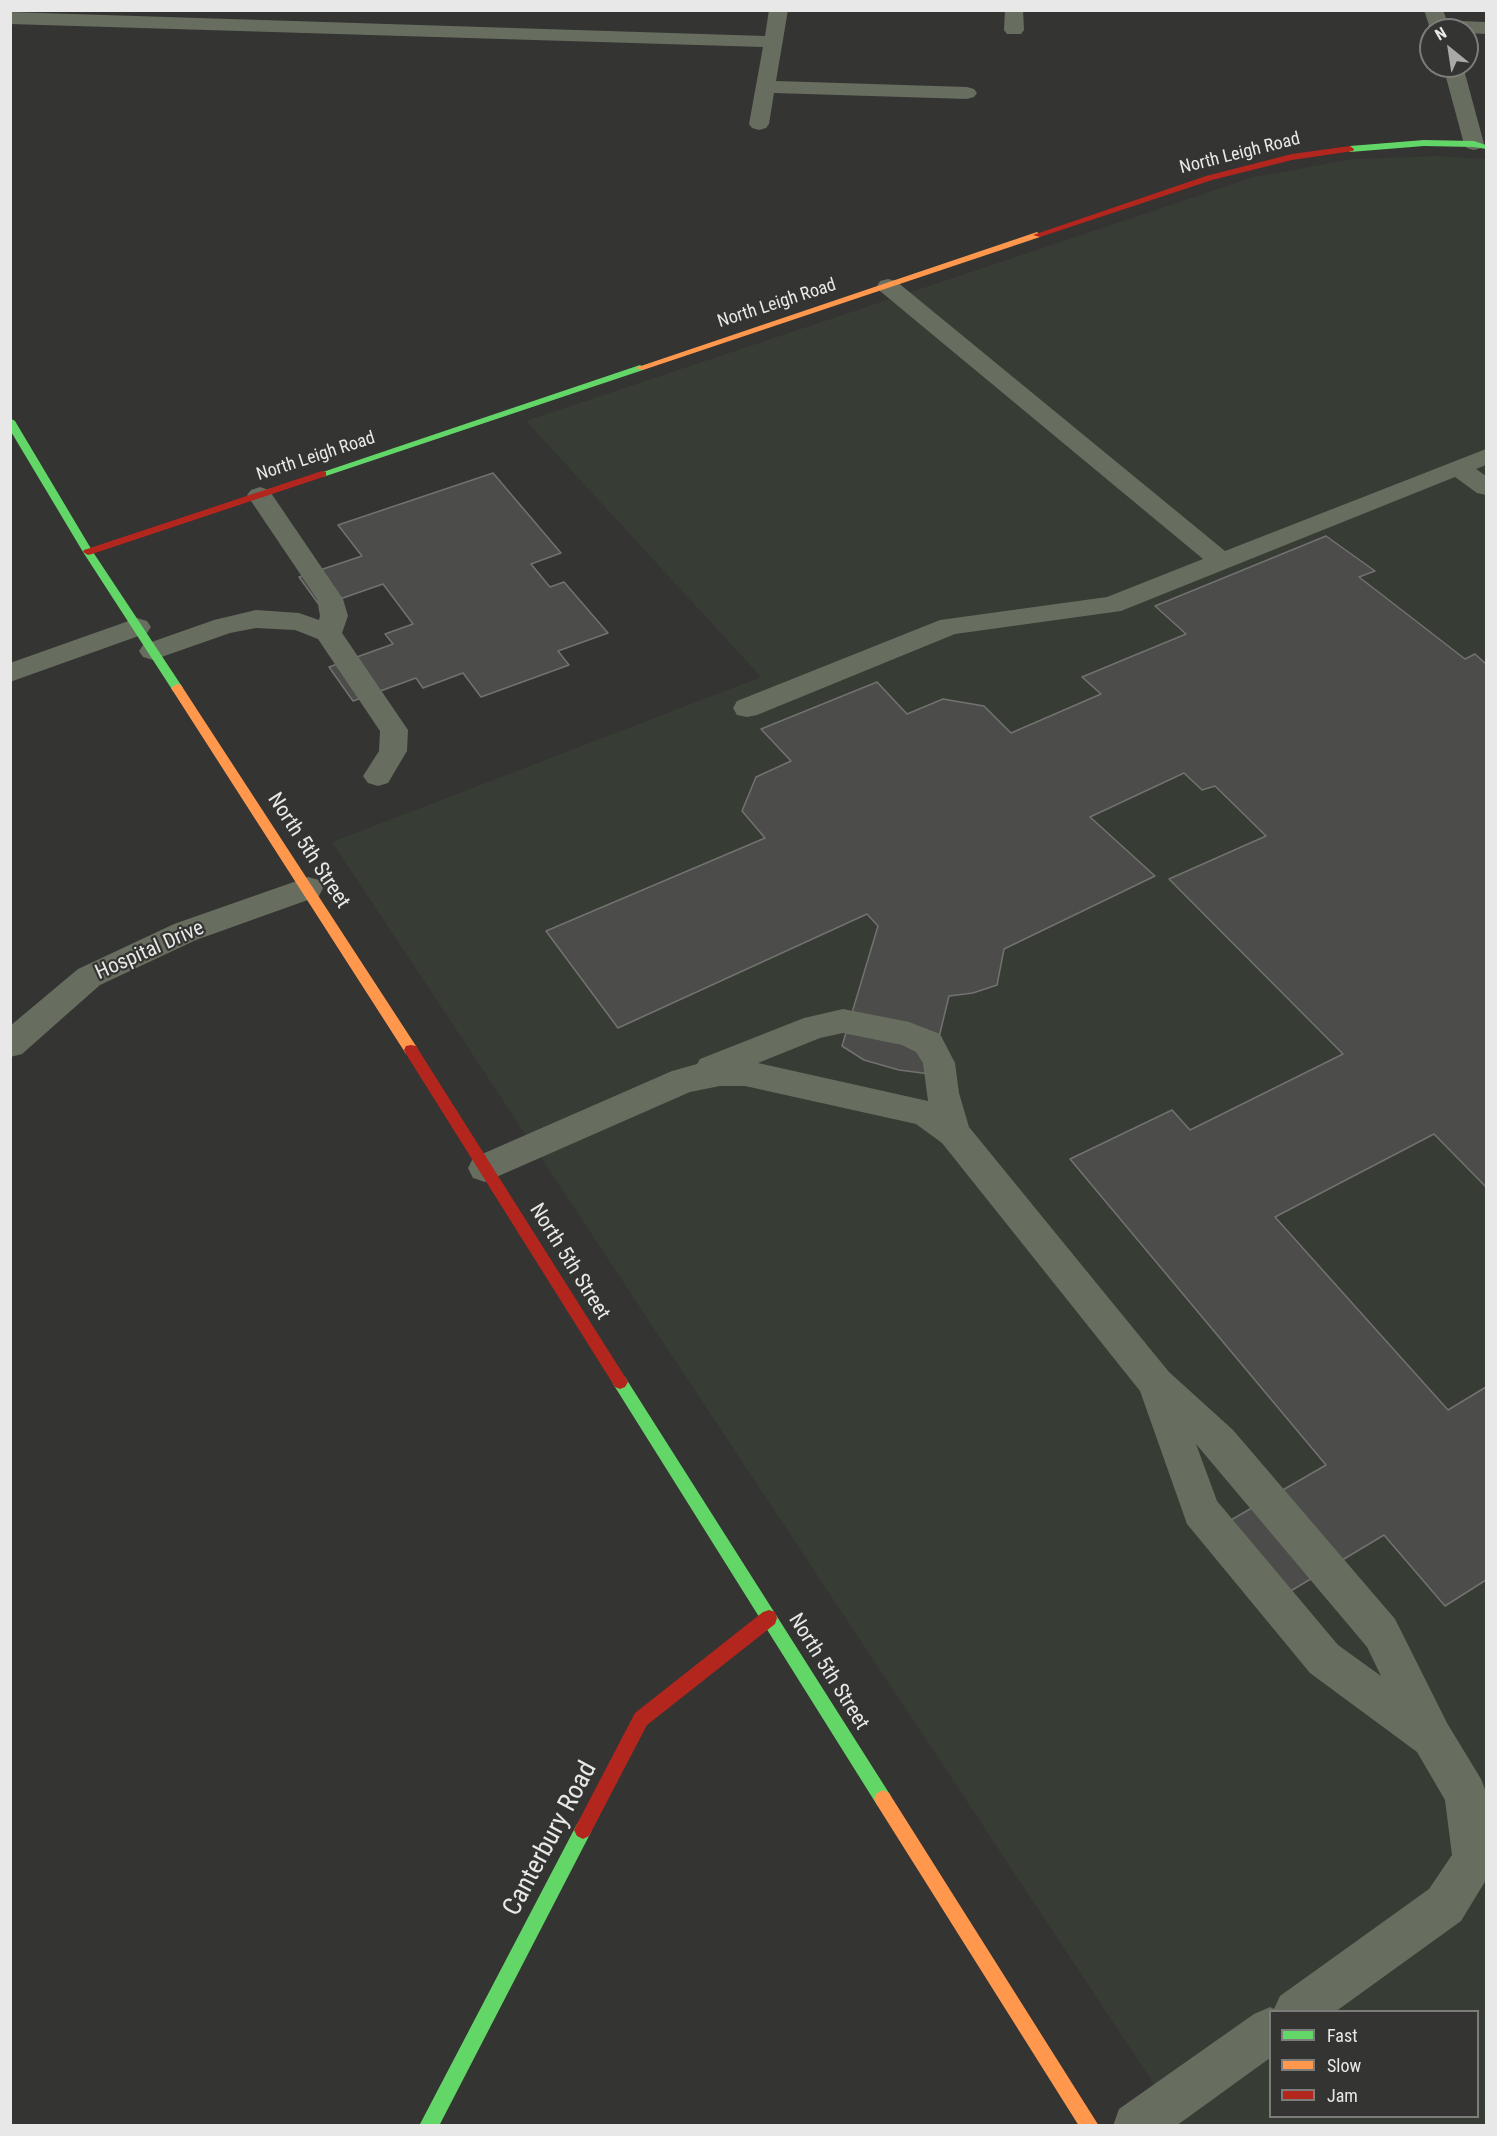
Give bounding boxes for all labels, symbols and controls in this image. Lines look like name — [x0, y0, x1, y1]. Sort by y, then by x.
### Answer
north arrow — [1419, 18, 1479, 78]
text: N — [1432, 23, 1450, 44]
street label: North Leigh Road — [1178, 129, 1302, 179]
street label: North Leigh Road — [715, 275, 839, 333]
street label: North Leigh Road — [254, 428, 378, 486]
street label: North 5th Street — [261, 789, 355, 913]
street label: Hospital Drive — [92, 916, 208, 986]
street label: North 5th Street — [523, 1199, 615, 1325]
street label: North 5th Street — [782, 1609, 874, 1735]
street label: Canterbury Road — [497, 1757, 605, 1921]
legend — [1269, 2010, 1479, 2118]
text: Fast — [1327, 2025, 1358, 2046]
text: Slow — [1327, 2055, 1361, 2076]
text: Jam — [1327, 2085, 1358, 2106]

